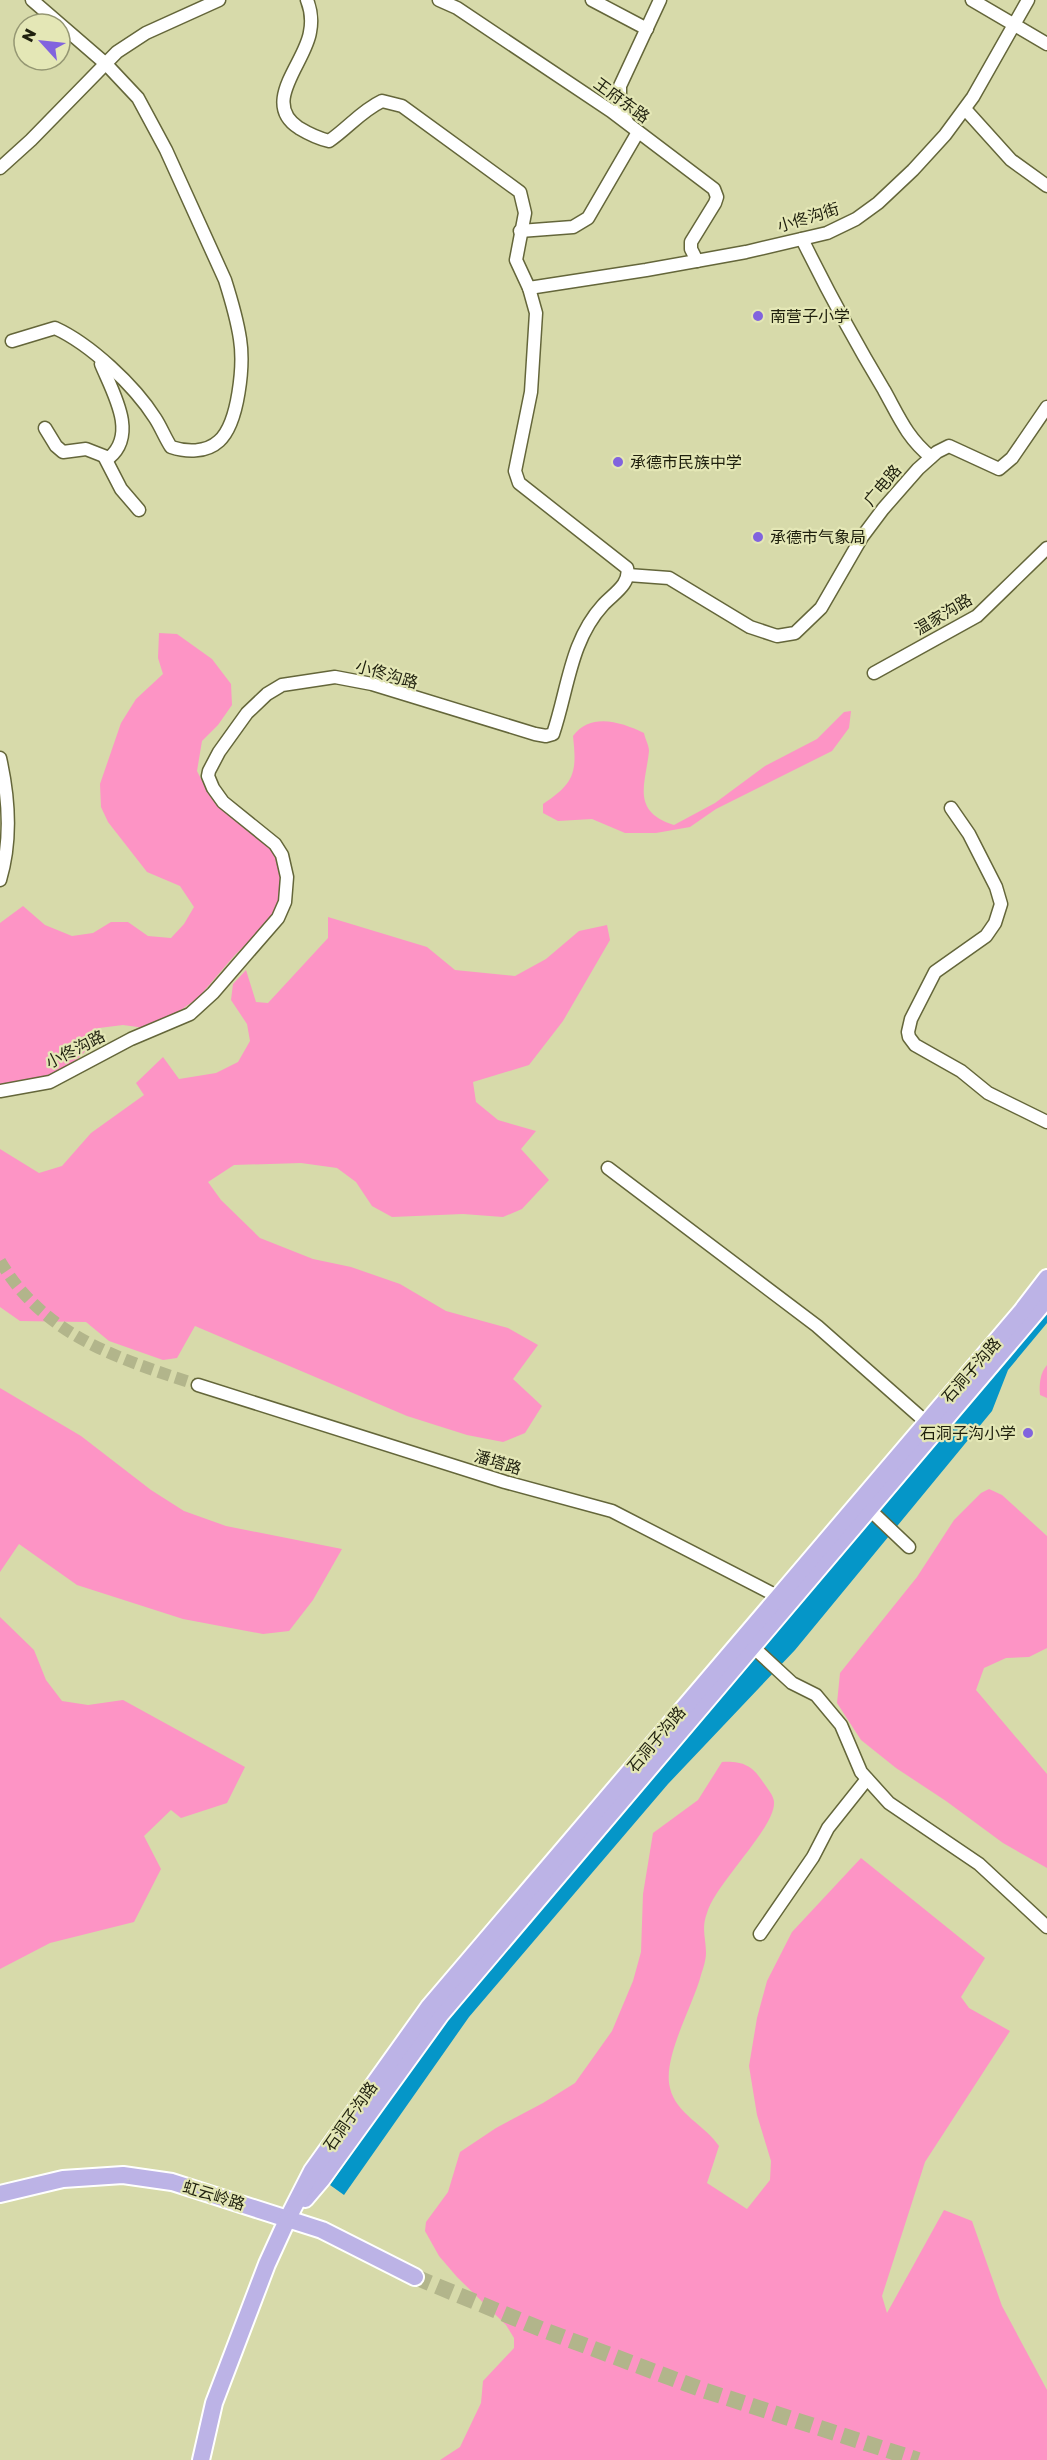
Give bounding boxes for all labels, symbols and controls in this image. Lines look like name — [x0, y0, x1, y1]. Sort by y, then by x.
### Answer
north arrow — [12, 12, 72, 72]
text: N — [17, 25, 40, 45]
street label: 王府东路 — [590, 73, 654, 127]
street label: 小佟沟街 — [774, 198, 842, 236]
place label: 南营子小学 — [770, 306, 850, 326]
marker: 南营子小学 — [751, 309, 765, 323]
place label: 承德市民族中学 — [630, 452, 742, 472]
marker: 承德市民族中学 — [611, 455, 625, 469]
street label: 广电路 — [859, 460, 905, 510]
place label: 承德市气象局 — [770, 527, 866, 547]
marker: 承德市气象局 — [751, 530, 765, 544]
street label: 温家沟路 — [910, 589, 976, 639]
street label: 小佟沟路 — [353, 656, 421, 692]
street label: 小佟沟路 — [42, 1026, 108, 1072]
street label: 石洞子沟路 — [937, 1333, 1005, 1407]
place label: 石洞子沟小学 — [920, 1423, 1016, 1443]
marker: 石洞子沟小学 — [1021, 1426, 1035, 1440]
street label: 潘塔路 — [472, 1445, 524, 1479]
street label: 石洞子沟路 — [623, 1702, 689, 1776]
street label: 石洞子沟路 — [319, 2077, 381, 2155]
street label: 虹云岭路 — [180, 2176, 248, 2214]

